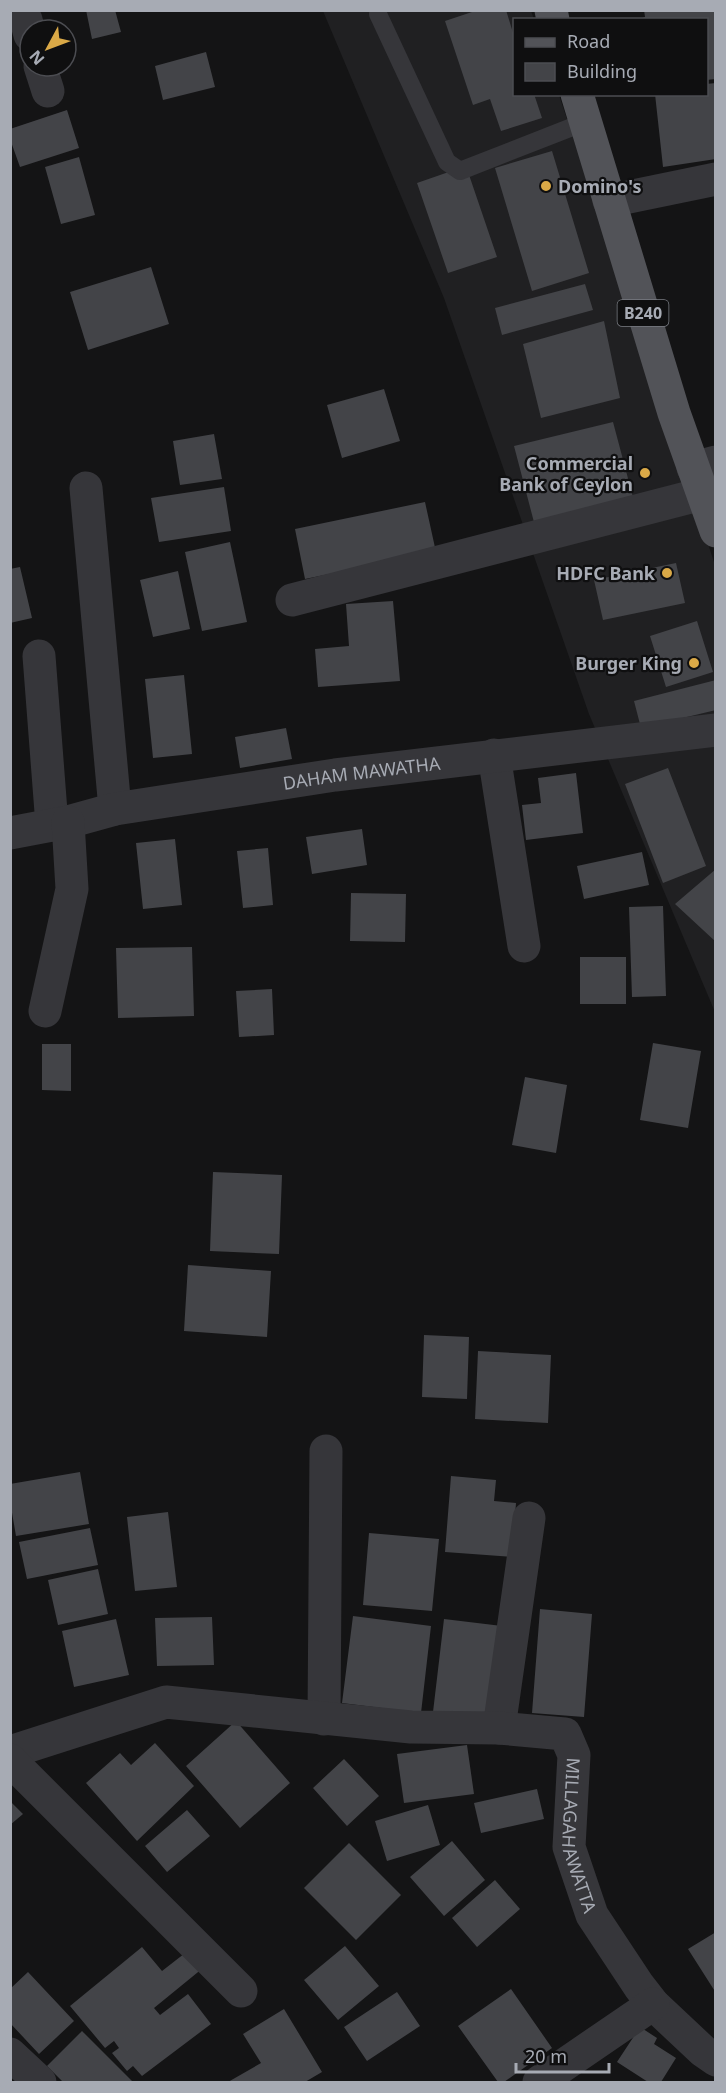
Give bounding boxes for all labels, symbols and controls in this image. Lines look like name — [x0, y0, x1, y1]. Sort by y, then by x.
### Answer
north arrow — [18, 18, 78, 78]
legend — [513, 18, 708, 96]
text: Road — [567, 29, 610, 53]
text: N — [24, 46, 49, 70]
text: Building — [567, 59, 637, 83]
place label: Domino's — [558, 174, 641, 198]
marker: Domino's — [539, 179, 553, 193]
road number: B240 — [618, 300, 668, 326]
place label: Commercial Bank of Ceylon — [499, 451, 633, 496]
marker: Commercial Bank of Ceylon — [638, 466, 652, 480]
place label: HDFC Bank — [556, 561, 656, 585]
marker: HDFC Bank — [660, 566, 674, 580]
place label: Burger King — [575, 651, 682, 675]
marker: Burger King — [687, 656, 701, 670]
street label: DAHAM MAWATHA — [281, 751, 442, 795]
street label: MILLAGAHAWATTA — [557, 1757, 603, 1916]
scale bar — [516, 2036, 609, 2074]
text: 20 m — [525, 2044, 567, 2068]

